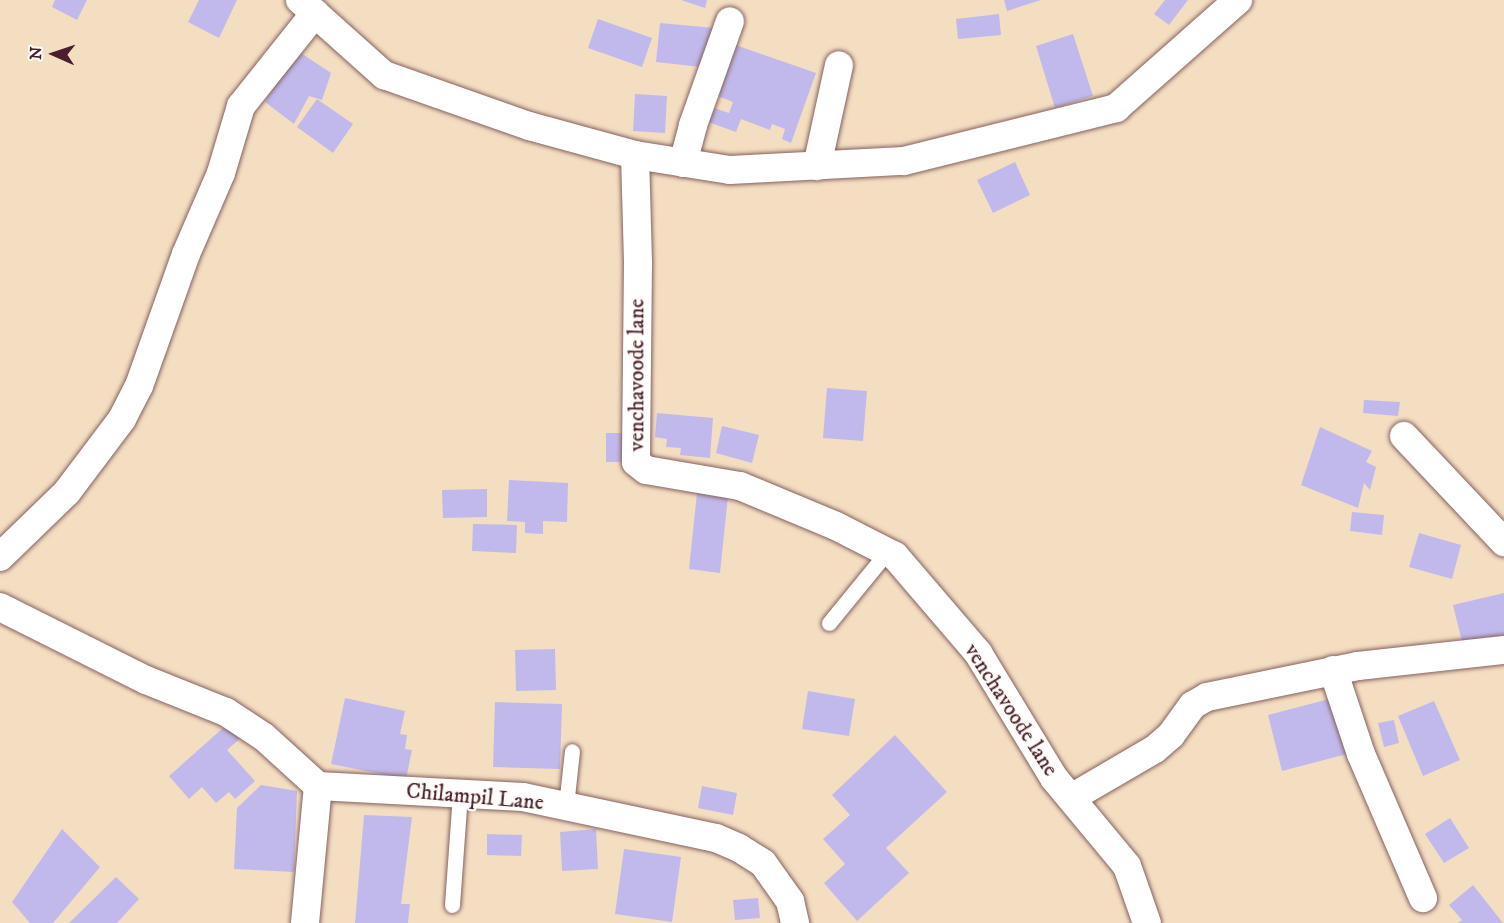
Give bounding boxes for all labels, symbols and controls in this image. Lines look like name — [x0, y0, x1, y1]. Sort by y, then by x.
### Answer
north arrow — [24, 24, 84, 84]
text: N — [26, 46, 46, 60]
street label: venchavoode lane — [624, 299, 650, 451]
street label: venchavoode lane — [958, 639, 1064, 781]
street label: Chilampil Lane — [405, 778, 545, 816]

